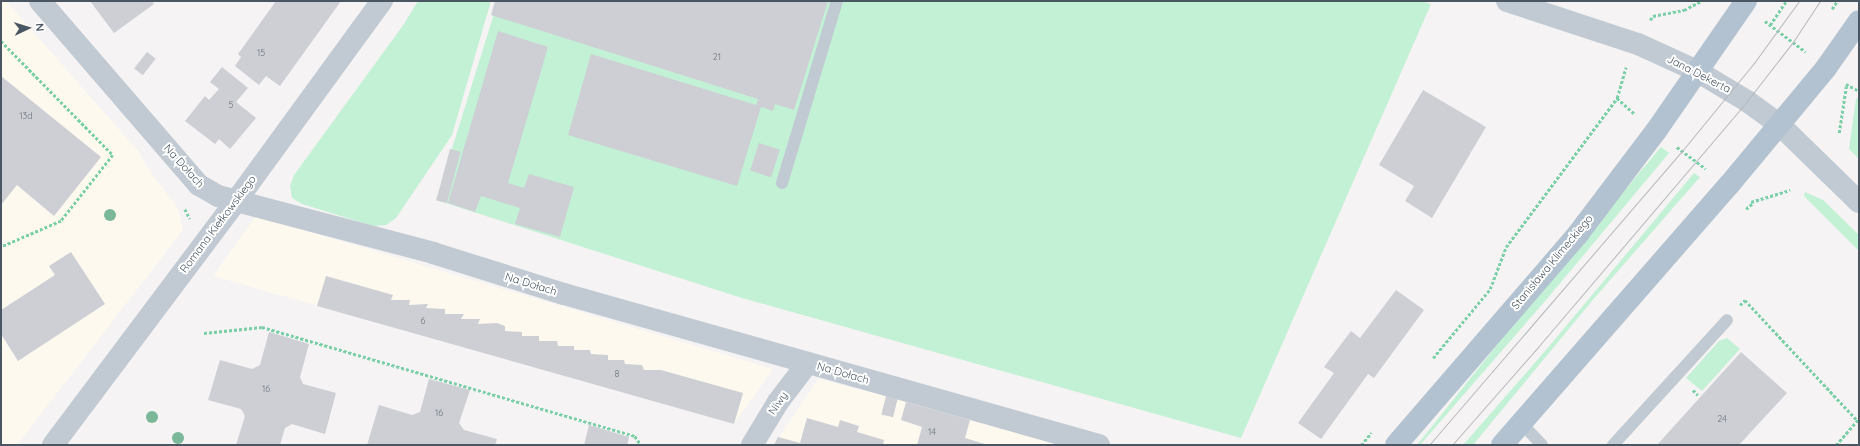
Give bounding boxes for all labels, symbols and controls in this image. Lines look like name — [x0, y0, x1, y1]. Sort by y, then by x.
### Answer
north arrow — [8, 8, 48, 48]
text: N — [33, 23, 47, 32]
house number: 15 — [257, 48, 265, 58]
house number: 21 — [713, 52, 721, 62]
street label: Jana Dekerta — [1665, 52, 1733, 96]
house number: 5 — [229, 100, 233, 110]
house number: 13d — [19, 111, 33, 121]
street label: Na Dołach — [161, 142, 207, 190]
street label: Romana Kiełkowskiego — [177, 173, 259, 275]
street label: Stanisława Klimeckiego — [1509, 212, 1595, 312]
street label: Na Dołach — [504, 270, 558, 298]
house number: 6 — [421, 316, 425, 326]
street label: Na Dołach — [815, 359, 871, 387]
house number: 8 — [615, 369, 619, 379]
house number: 16 — [262, 384, 270, 394]
street label: Niwy — [766, 389, 790, 417]
house number: 16 — [435, 408, 443, 418]
house number: 24 — [1717, 414, 1727, 424]
house number: 14 — [928, 427, 936, 437]

